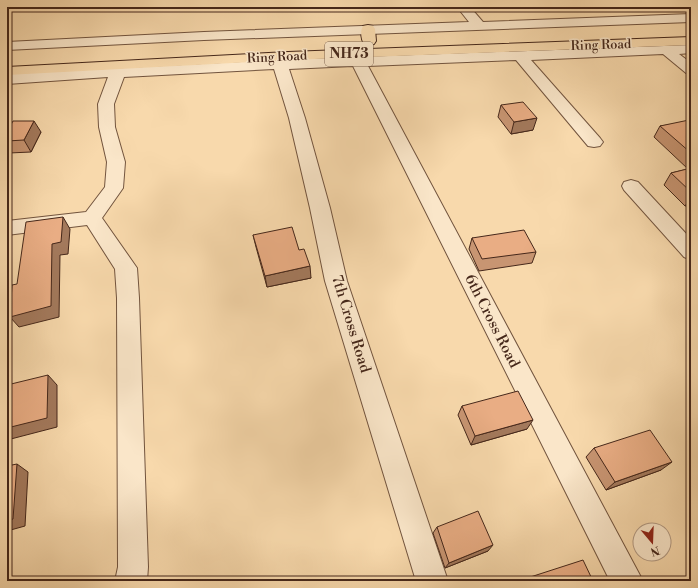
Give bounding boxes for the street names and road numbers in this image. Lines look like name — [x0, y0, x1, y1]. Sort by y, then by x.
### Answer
street label: Ring Road — [570, 36, 632, 54]
road number: NH73 — [325, 42, 373, 66]
street label: Ring Road — [246, 47, 308, 67]
street label: 6th Cross Road — [460, 271, 524, 371]
street label: 7th Cross Road — [327, 273, 375, 376]

